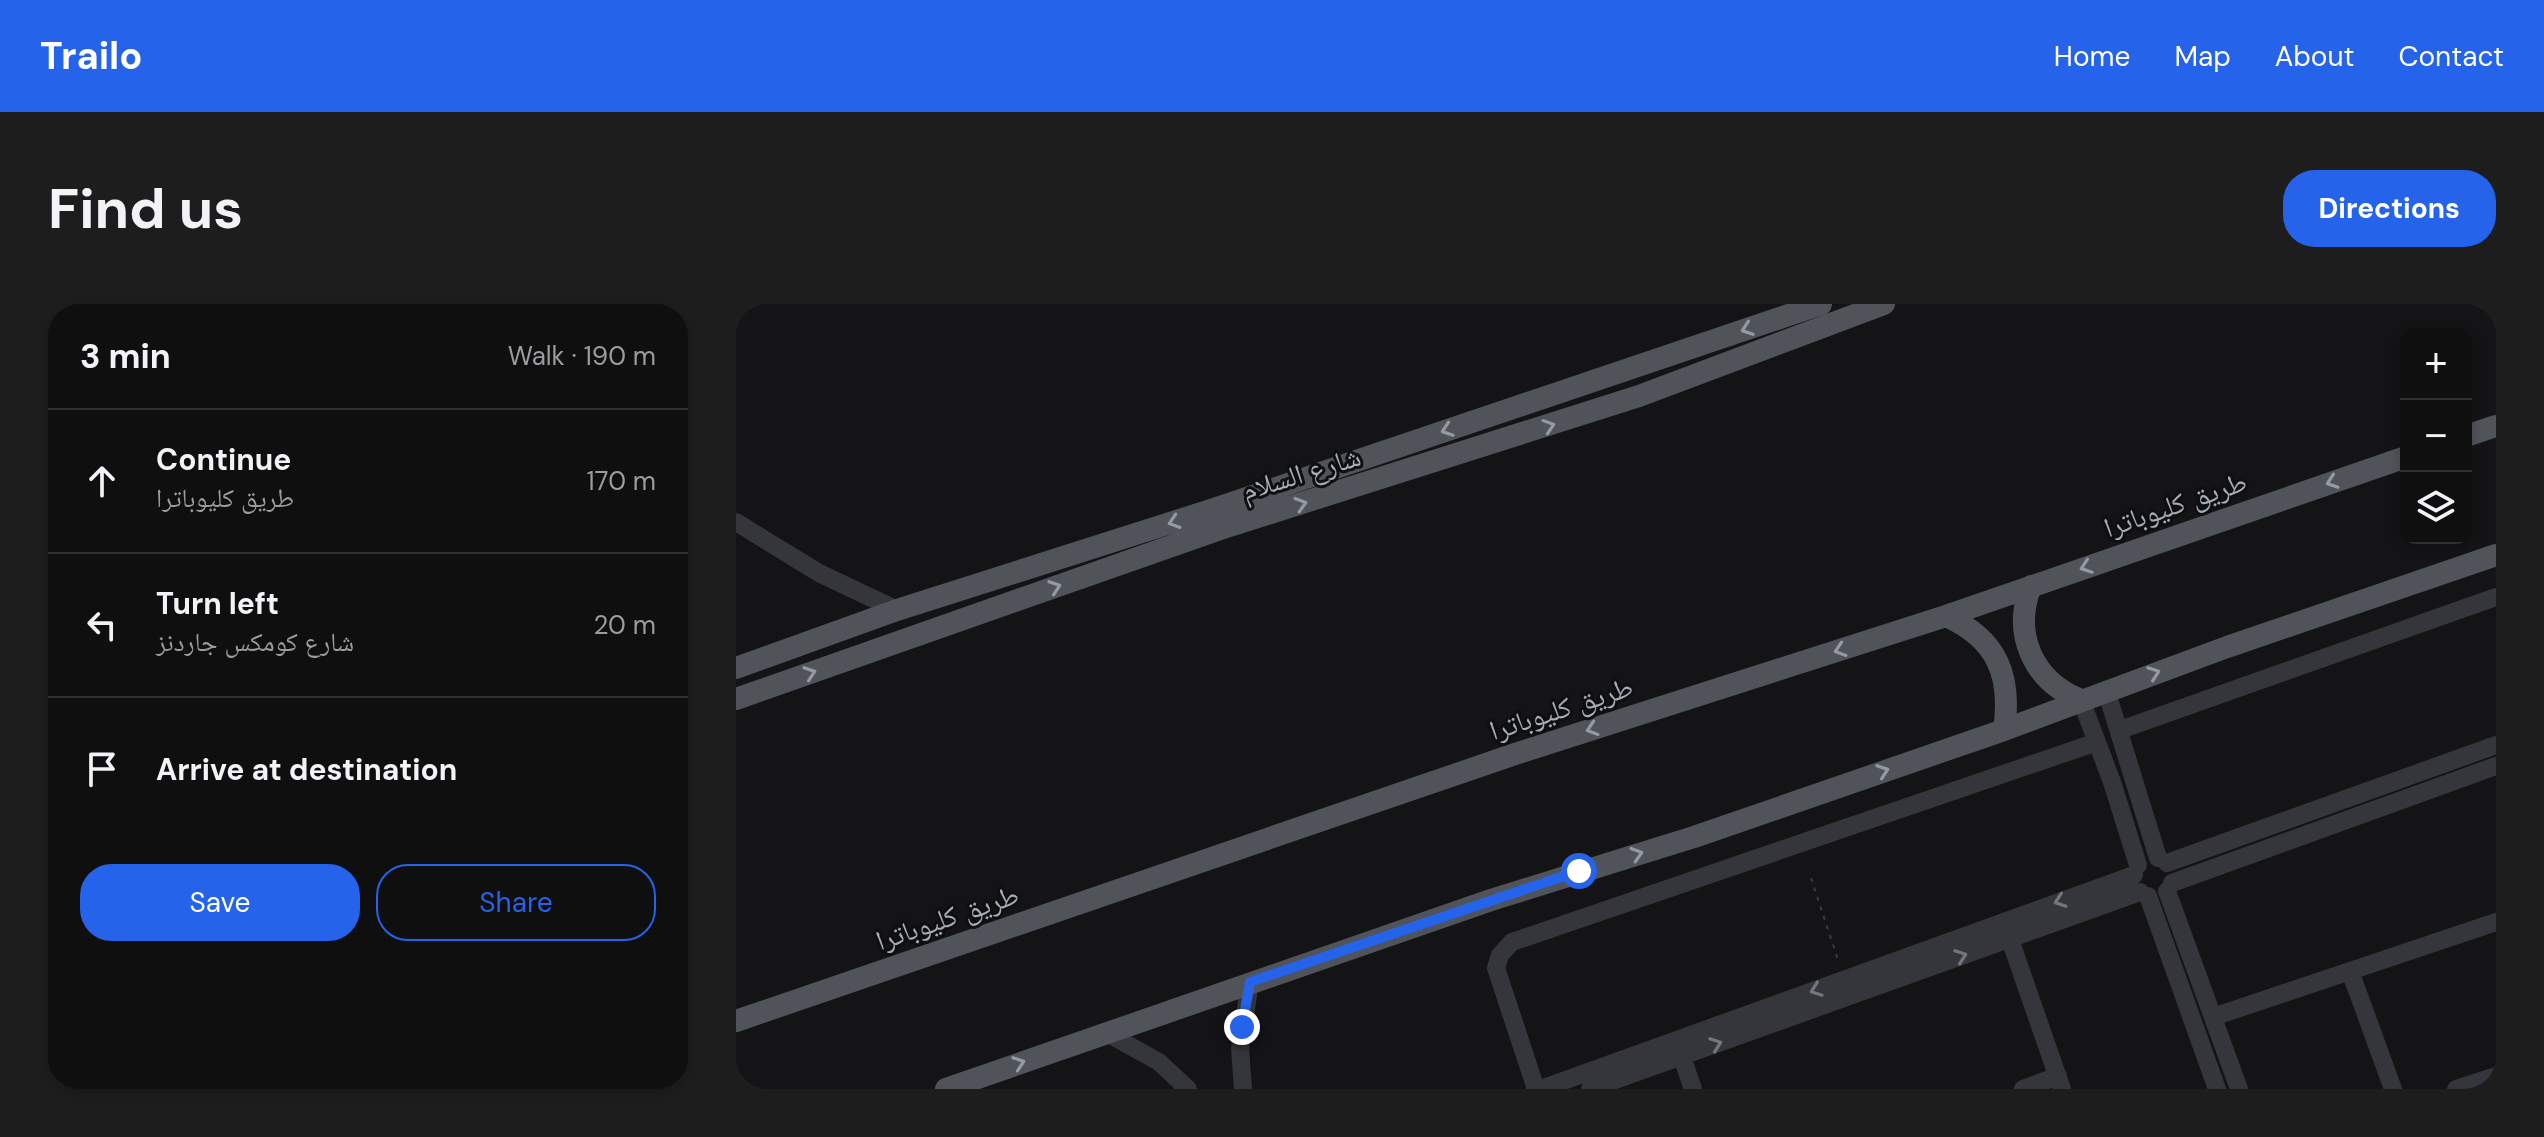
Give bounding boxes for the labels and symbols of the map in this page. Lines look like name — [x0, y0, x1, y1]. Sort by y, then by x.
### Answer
one-way arrow — [1741, 319, 1755, 335]
one-way arrow — [1542, 419, 1556, 435]
one-way arrow — [1441, 421, 1455, 437]
street label: شارع السلام — [1237, 438, 1365, 509]
street label: طريق كليوباترا — [2099, 463, 2252, 546]
one-way arrow — [2326, 473, 2340, 489]
one-way arrow — [1294, 497, 1308, 513]
one-way arrow — [1168, 513, 1182, 529]
one-way arrow — [2080, 557, 2094, 573]
one-way arrow — [1047, 581, 1061, 597]
one-way arrow — [1834, 640, 1848, 656]
one-way arrow — [2146, 666, 2160, 683]
one-way arrow — [802, 667, 816, 683]
street label: طريق كليوباترا — [1485, 668, 1638, 749]
one-way arrow — [1586, 720, 1600, 736]
one-way arrow — [1875, 765, 1889, 781]
one-way arrow — [1629, 847, 1643, 863]
route start — [1561, 853, 1597, 889]
street label: طريق كليوباترا — [871, 876, 1024, 959]
one-way arrow — [2054, 892, 2068, 908]
one-way arrow — [1953, 949, 1967, 965]
one-way arrow — [1810, 980, 1824, 996]
route end — [1224, 1009, 1260, 1045]
one-way arrow — [1709, 1038, 1723, 1054]
one-way arrow — [1011, 1056, 1025, 1073]

